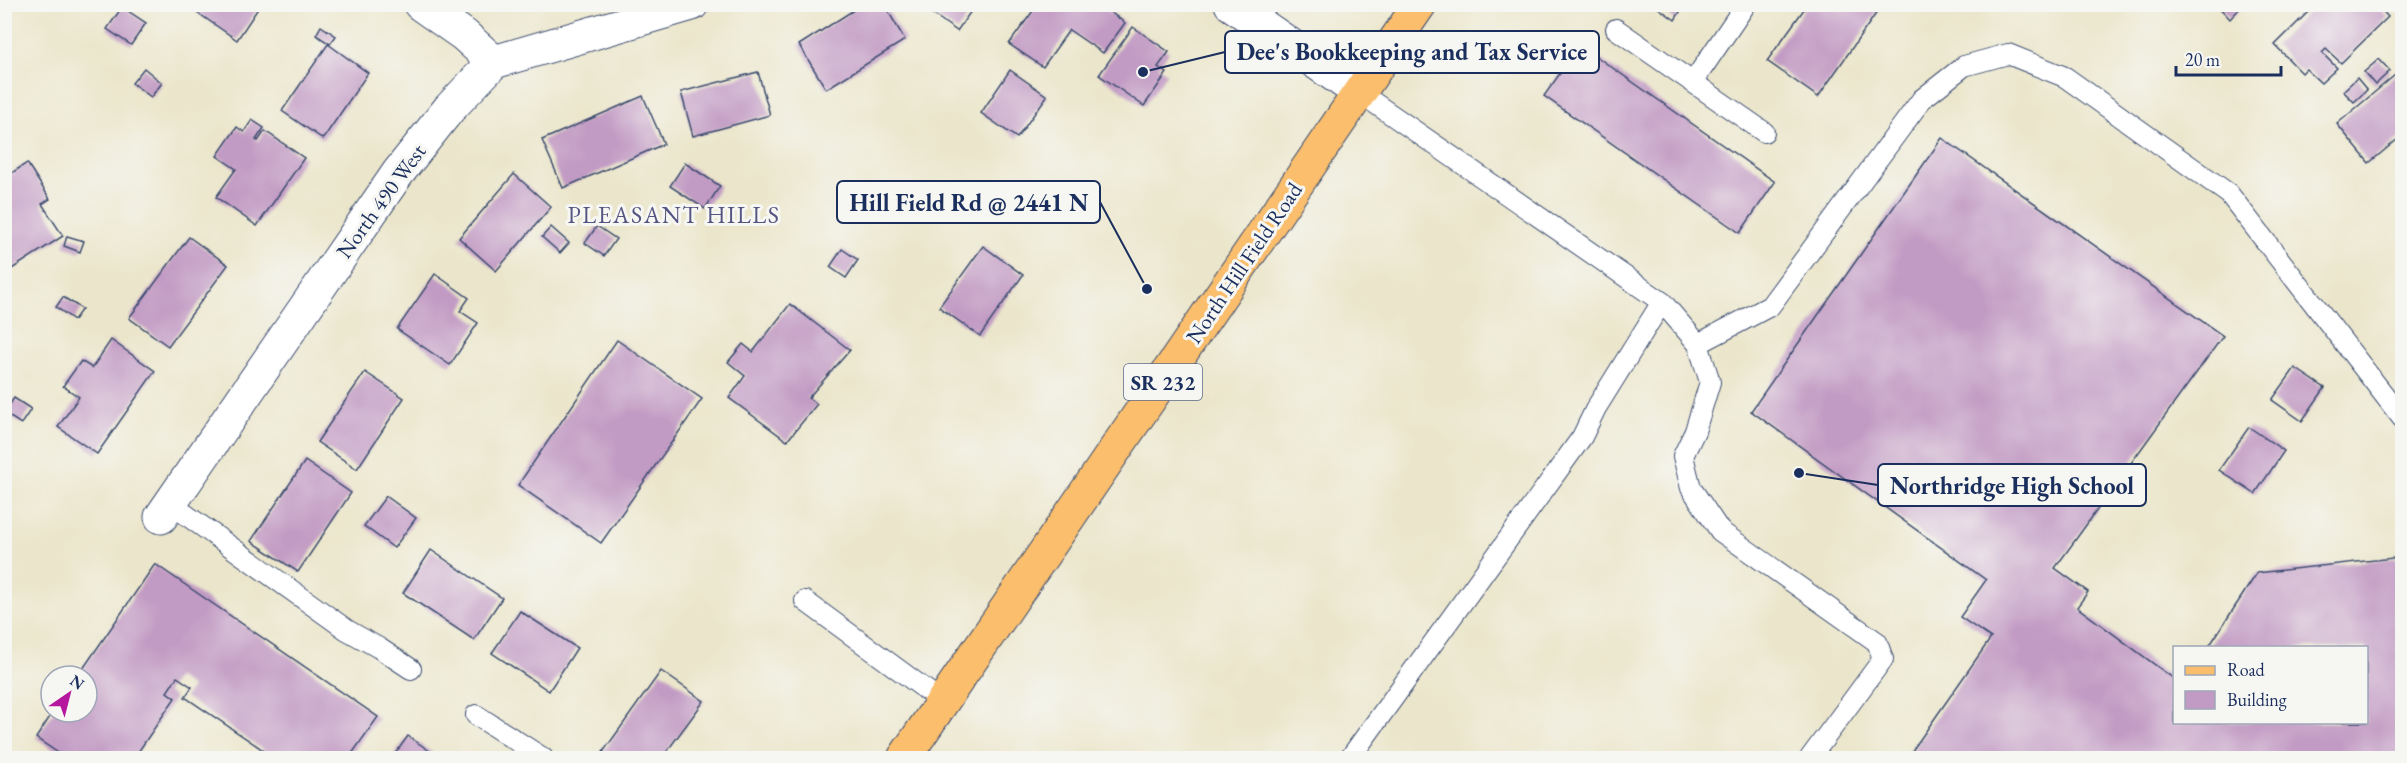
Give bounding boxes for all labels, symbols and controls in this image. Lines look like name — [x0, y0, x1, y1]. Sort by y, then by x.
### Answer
callout: Dee's Bookkeeping and Tax Service — [1225, 31, 1599, 73]
text: Dee's Bookkeeping and Tax Service — [1237, 36, 1587, 68]
scale bar — [2176, 39, 2281, 77]
text: 20 m — [2185, 48, 2220, 71]
street label: North 490 West — [330, 138, 432, 264]
street label: North Hill Field Road — [1179, 176, 1309, 349]
callout: Hill Field Rd @ 2441 N — [837, 181, 1100, 223]
text: Hill Field Rd @ 2441 N — [850, 187, 1089, 218]
district label: PLEASANT HILLS — [568, 199, 780, 230]
road number: SR 232 — [1124, 364, 1202, 400]
callout: Northridge High School — [1878, 464, 2146, 506]
text: Northridge High School — [1890, 470, 2134, 502]
legend — [2173, 646, 2368, 724]
text: Road — [2227, 658, 2266, 681]
north arrow — [39, 664, 99, 724]
text: N — [66, 670, 89, 694]
text: Building — [2227, 688, 2287, 711]

